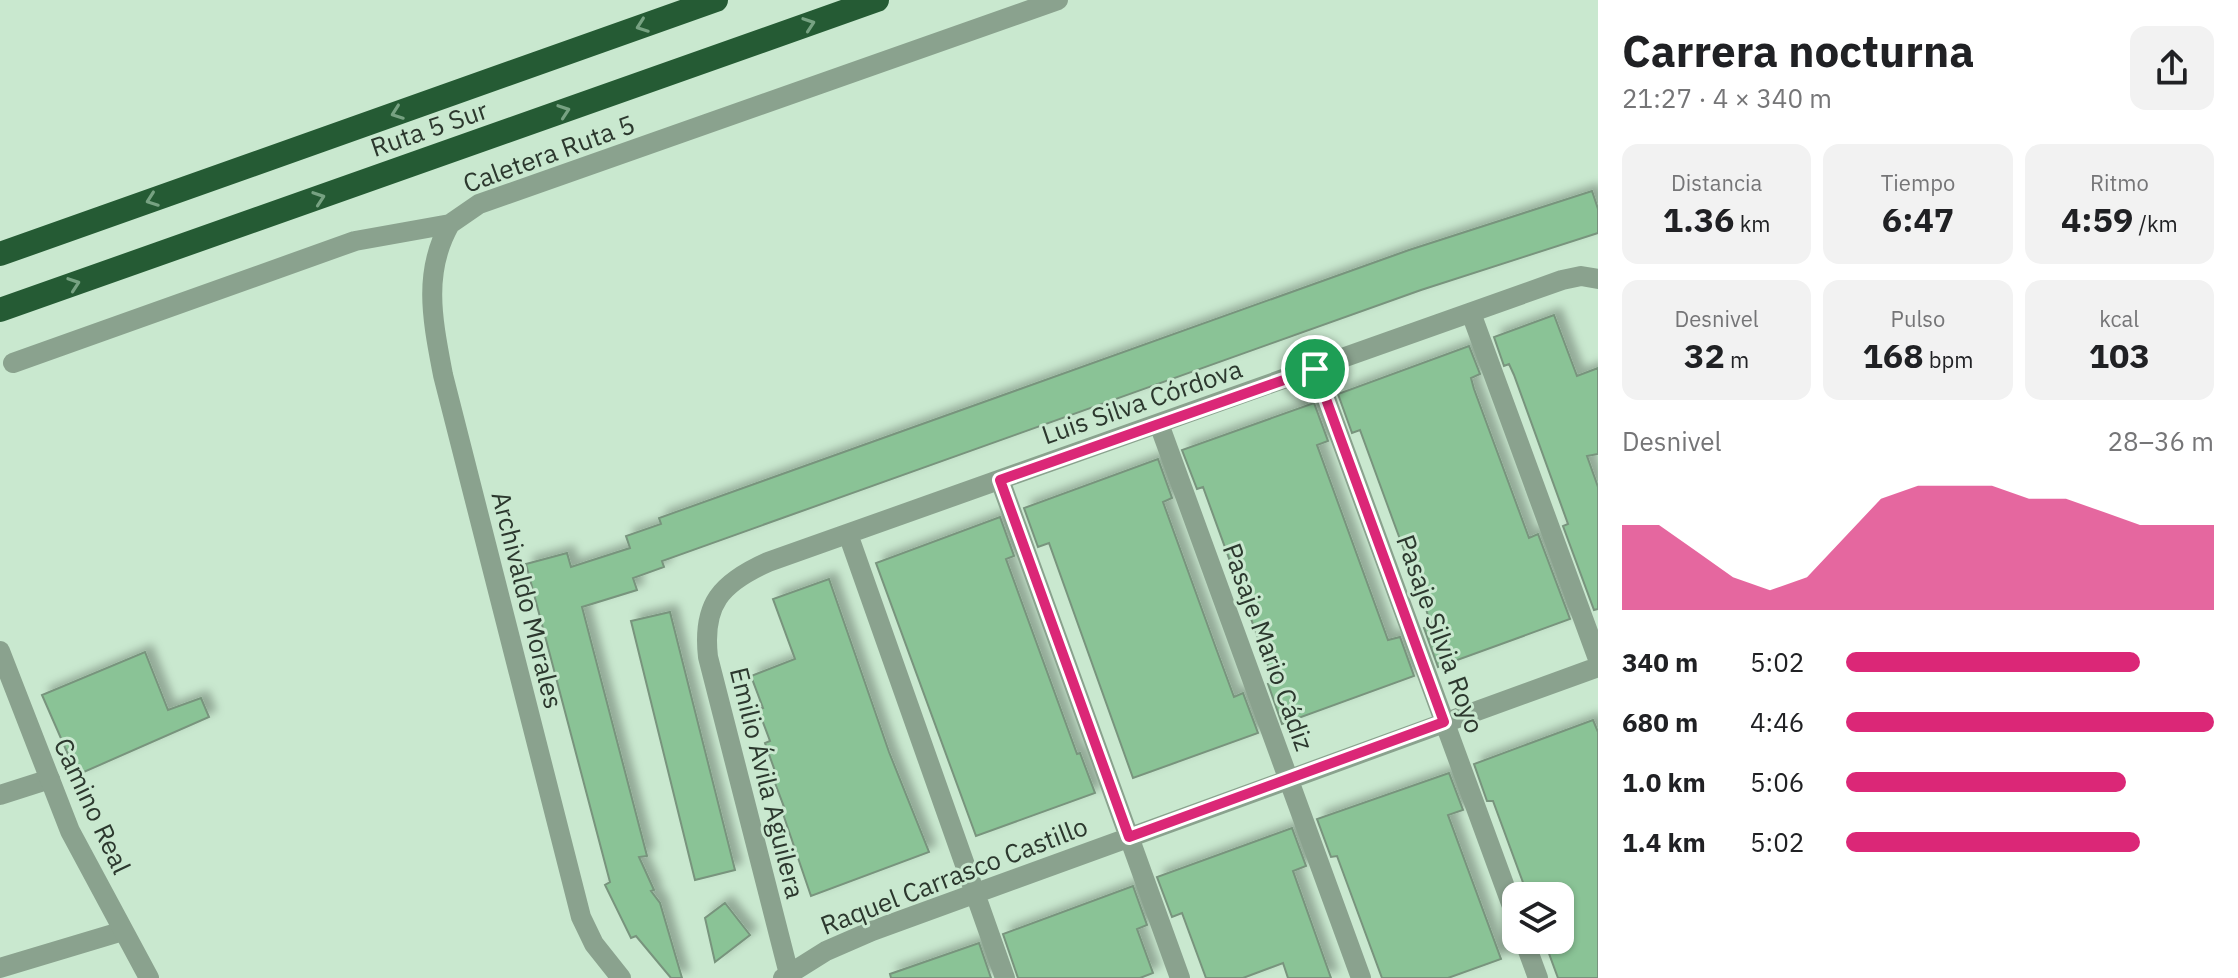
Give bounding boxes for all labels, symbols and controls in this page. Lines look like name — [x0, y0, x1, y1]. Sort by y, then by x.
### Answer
one-way arrow — [636, 16, 650, 33]
one-way arrow — [801, 17, 815, 34]
text: Carrera nocturna — [1622, 22, 1974, 79]
button: share — [2130, 26, 2214, 110]
text: 21:27 · 4 × 340 m — [1622, 81, 1832, 115]
street label: Ruta 5 Sur — [366, 92, 492, 164]
one-way arrow — [391, 103, 405, 120]
one-way arrow — [556, 104, 570, 120]
street label: Caletera Ruta 5 — [458, 106, 639, 200]
text: Distancia — [1671, 168, 1762, 197]
text: Tiempo — [1881, 168, 1955, 197]
text: Ritmo — [2090, 168, 2149, 197]
one-way arrow — [146, 190, 160, 206]
one-way arrow — [311, 191, 325, 207]
text: 1.36 — [1663, 197, 1735, 241]
text: 6:47 — [1882, 197, 1954, 241]
text: 4:59 — [2061, 197, 2133, 241]
text: km — [1735, 209, 1771, 238]
text: /km — [2133, 209, 2178, 238]
one-way arrow — [66, 278, 80, 294]
text: Desnivel — [1675, 304, 1759, 333]
text: Pulso — [1891, 304, 1945, 333]
text: kcal — [2099, 304, 2139, 333]
text: 32 — [1684, 333, 1725, 377]
text: 168 — [1862, 333, 1924, 377]
text: 103 — [2089, 333, 2150, 377]
pin — [1281, 335, 1349, 403]
text: m — [1725, 345, 1749, 374]
text: bpm — [1924, 345, 1974, 374]
icon: arrive — [1293, 347, 1337, 391]
street label: Luis Silva Córdova — [1037, 351, 1246, 451]
text: Desnivel — [1622, 424, 1722, 458]
text: 28–36 m — [2107, 424, 2214, 458]
street label: Archivaldo Morales — [485, 488, 571, 712]
street label: Pasaje Silvia Royo — [1389, 530, 1493, 738]
street label: Pasaje Mario Cádiz — [1216, 538, 1322, 755]
text: 340 m — [1622, 645, 1698, 679]
text: 5:02 — [1750, 645, 1804, 679]
street label: Emilio Ávila Aguilera — [723, 663, 813, 902]
text: 680 m — [1622, 705, 1698, 739]
text: 4:46 — [1750, 705, 1804, 739]
street label: Camino Real — [47, 732, 139, 879]
text: 1.0 km — [1622, 765, 1706, 799]
text: 5:06 — [1750, 765, 1804, 799]
street label: Raquel Carrasco Castillo — [815, 808, 1092, 942]
text: 1.4 km — [1622, 825, 1706, 859]
text: 5:02 — [1750, 825, 1804, 859]
map controls — [1502, 882, 1574, 954]
button: layers — [1502, 882, 1574, 954]

